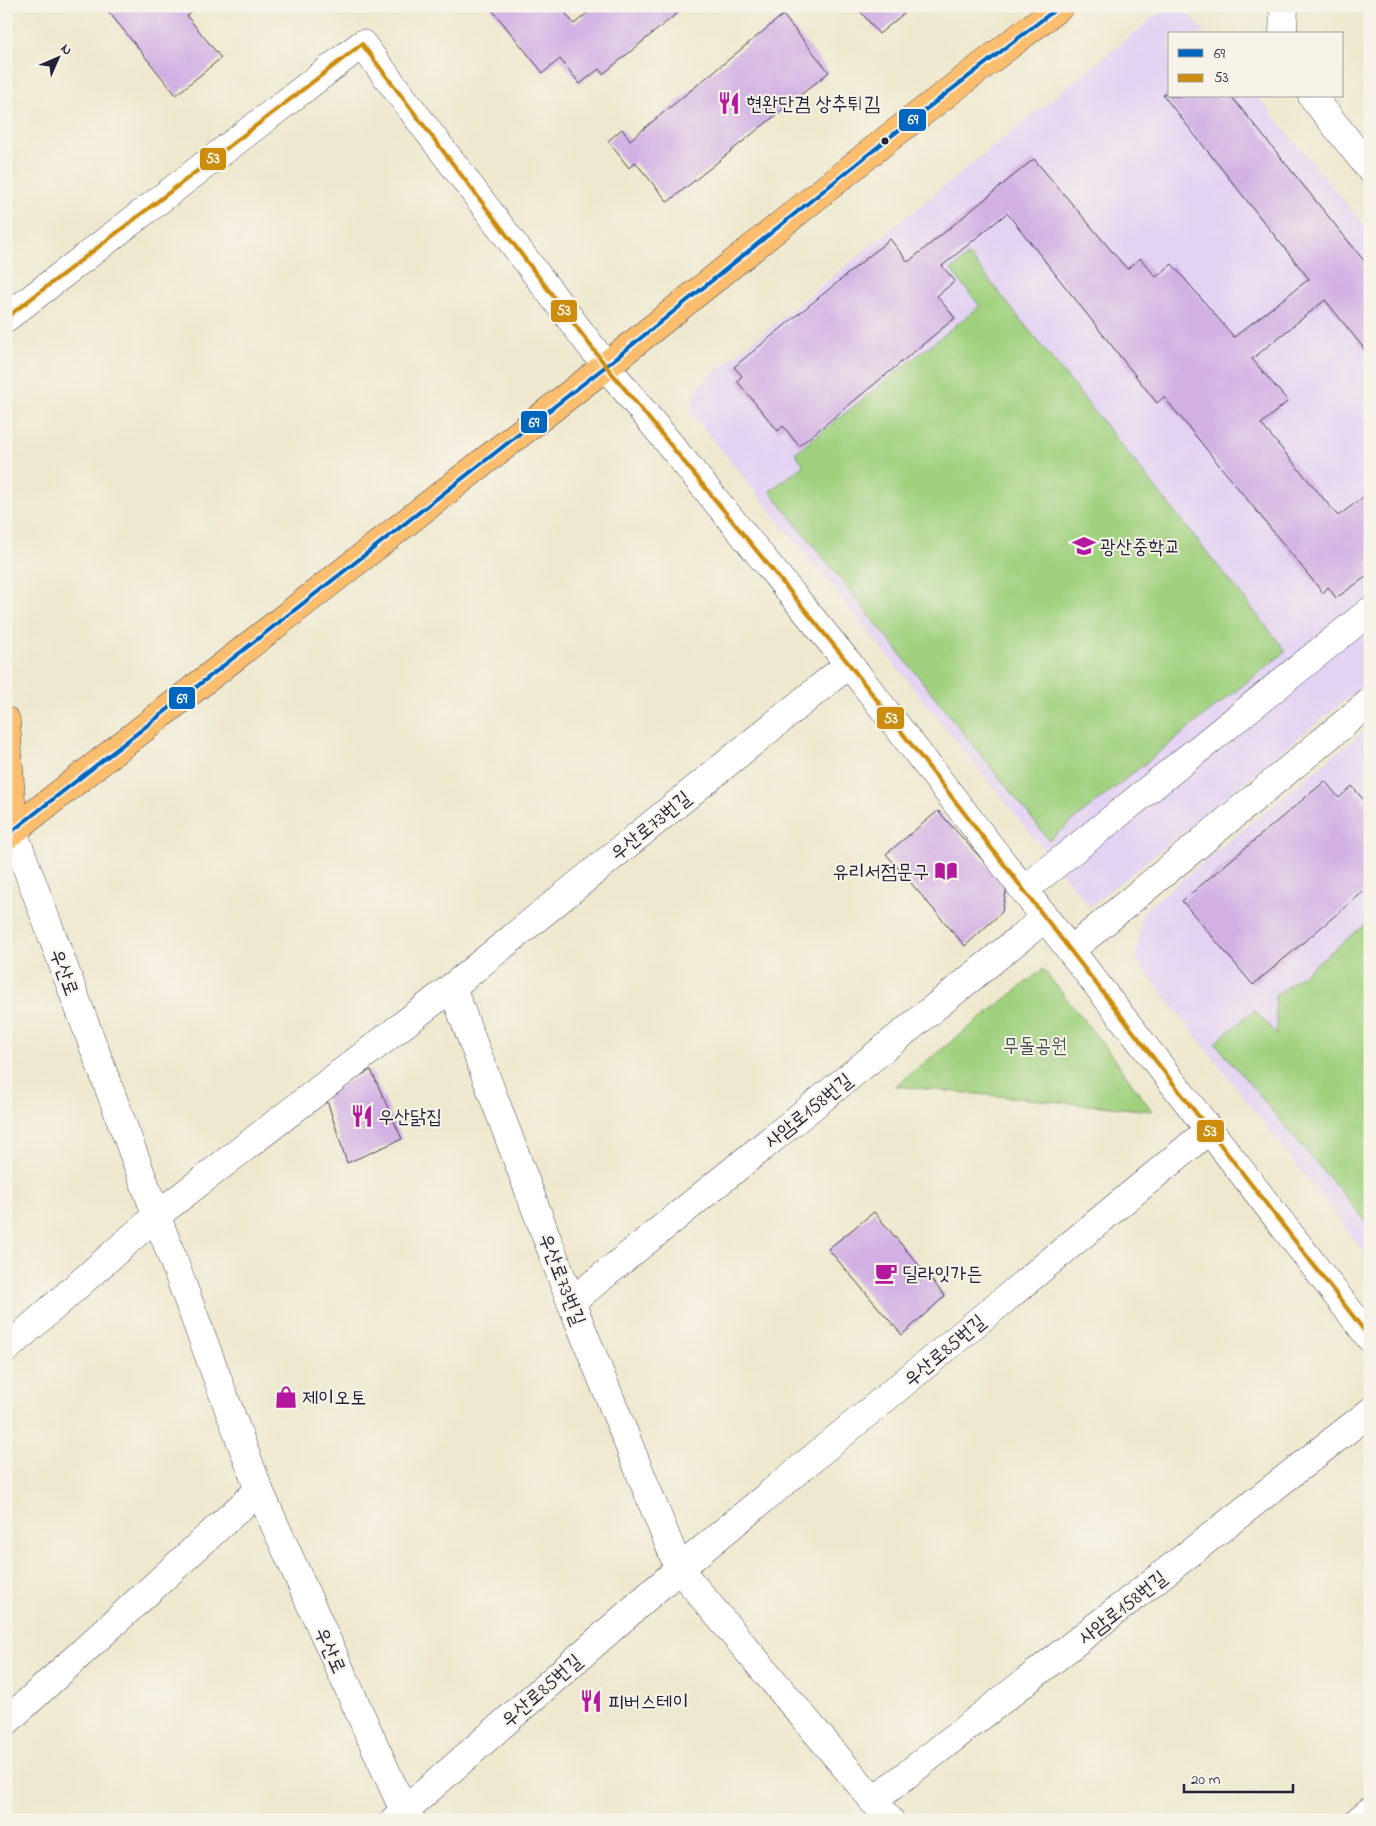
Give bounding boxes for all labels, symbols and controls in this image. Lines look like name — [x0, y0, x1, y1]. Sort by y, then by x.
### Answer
north arrow — [32, 32, 82, 82]
legend — [1168, 32, 1344, 98]
text: N — [55, 39, 77, 61]
text: 69 — [1214, 43, 1226, 65]
text: 53 — [1214, 67, 1229, 89]
restaurant icon: 현완단겸 상추튀김 — [716, 90, 742, 116]
place label: 현완단겸 상추튀김 — [746, 91, 880, 120]
line badge: 69 — [898, 108, 927, 132]
text: 69 — [907, 110, 919, 131]
unlabelled marker — [880, 136, 890, 146]
line badge: 53 — [199, 147, 227, 171]
text: 53 — [206, 149, 220, 170]
line badge: 53 — [550, 299, 578, 323]
text: 53 — [557, 301, 571, 322]
line badge: 69 — [520, 410, 548, 434]
text: 69 — [528, 413, 540, 434]
school or university icon: 광산중학교 — [1071, 533, 1097, 559]
place label: 광산중학교 — [1100, 534, 1180, 563]
line badge: 69 — [168, 686, 196, 710]
text: 69 — [176, 689, 188, 710]
line badge: 53 — [876, 706, 905, 730]
text: 53 — [884, 709, 898, 730]
street label: 우산로73번길 — [605, 785, 698, 869]
library icon: 유리서점문구 — [933, 858, 959, 884]
place label: 유리서점문구 — [832, 859, 929, 888]
street label: 우산로 — [41, 945, 85, 1000]
park label: 무돌공원 — [1003, 1033, 1067, 1062]
street label: 사암로158번길 — [759, 1067, 860, 1156]
restaurant icon: 우산닭집 — [349, 1103, 375, 1129]
place label: 우산닭집 — [378, 1104, 442, 1133]
line badge: 53 — [1196, 1119, 1225, 1143]
text: 53 — [1203, 1122, 1217, 1143]
street label: 우산로73번길 — [530, 1229, 592, 1330]
cafe icon: 딜라잇가든 — [873, 1260, 899, 1286]
place label: 딜라잇가든 — [902, 1261, 982, 1290]
street label: 우산로85번길 — [898, 1309, 993, 1395]
shop icon: 제이오토 — [273, 1384, 299, 1410]
place label: 제이오토 — [302, 1385, 366, 1414]
street label: 사암로158번길 — [1073, 1565, 1174, 1653]
street label: 우산로 — [306, 1623, 352, 1679]
street label: 우산로85번길 — [496, 1648, 590, 1735]
restaurant icon: 피버스테이 — [578, 1688, 604, 1714]
place label: 피버스테이 — [608, 1689, 688, 1718]
scale bar — [1184, 1761, 1292, 1793]
text: 20 m — [1191, 1769, 1221, 1791]

